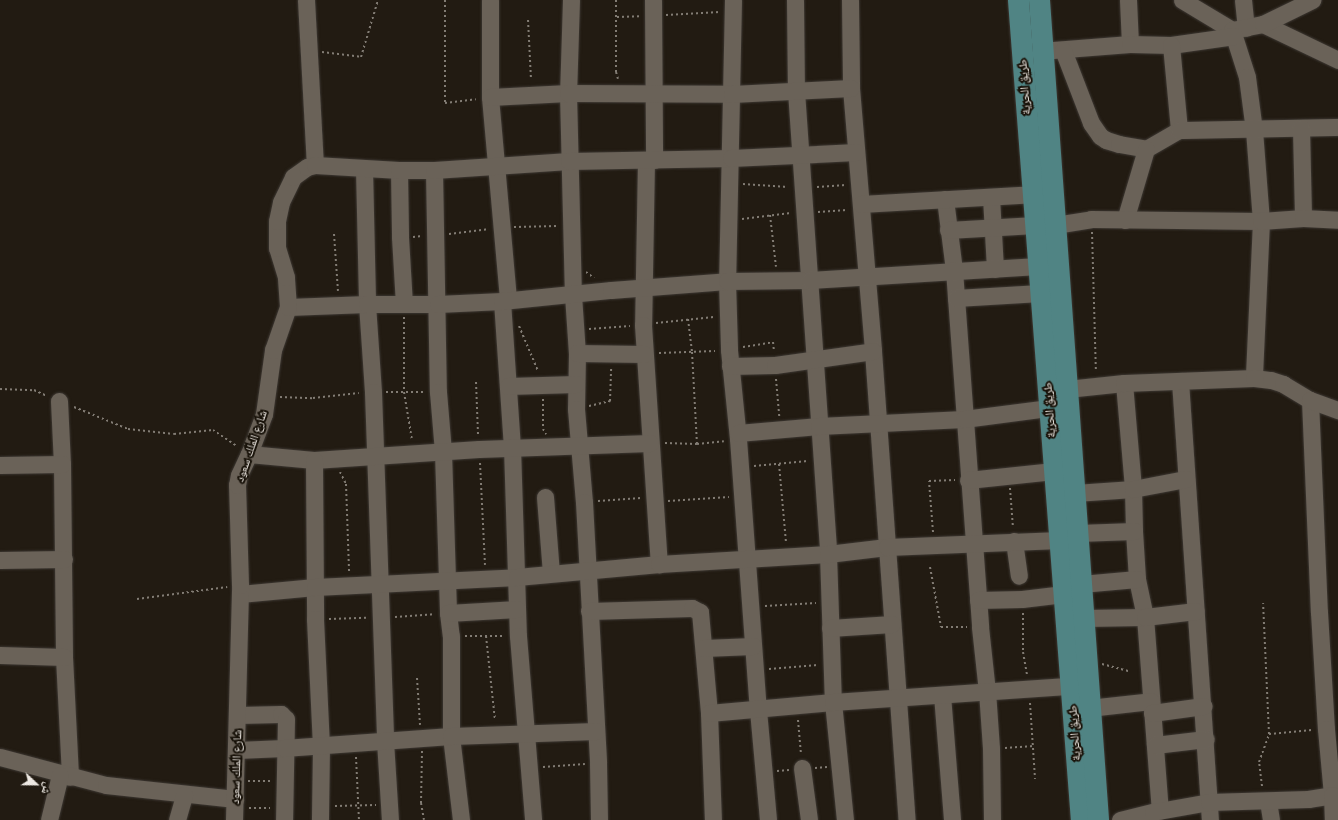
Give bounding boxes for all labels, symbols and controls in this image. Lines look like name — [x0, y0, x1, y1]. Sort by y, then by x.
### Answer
street label: طريق الحرية — [1015, 59, 1033, 115]
street label: طريق الحرية — [1040, 382, 1058, 438]
street label: شارع الملك سعود — [232, 408, 270, 484]
street label: طريق الحرية — [1065, 705, 1083, 761]
street label: شارع الملك سعود — [228, 729, 244, 805]
north arrow — [16, 764, 56, 804]
text: ش — [38, 780, 57, 797]

